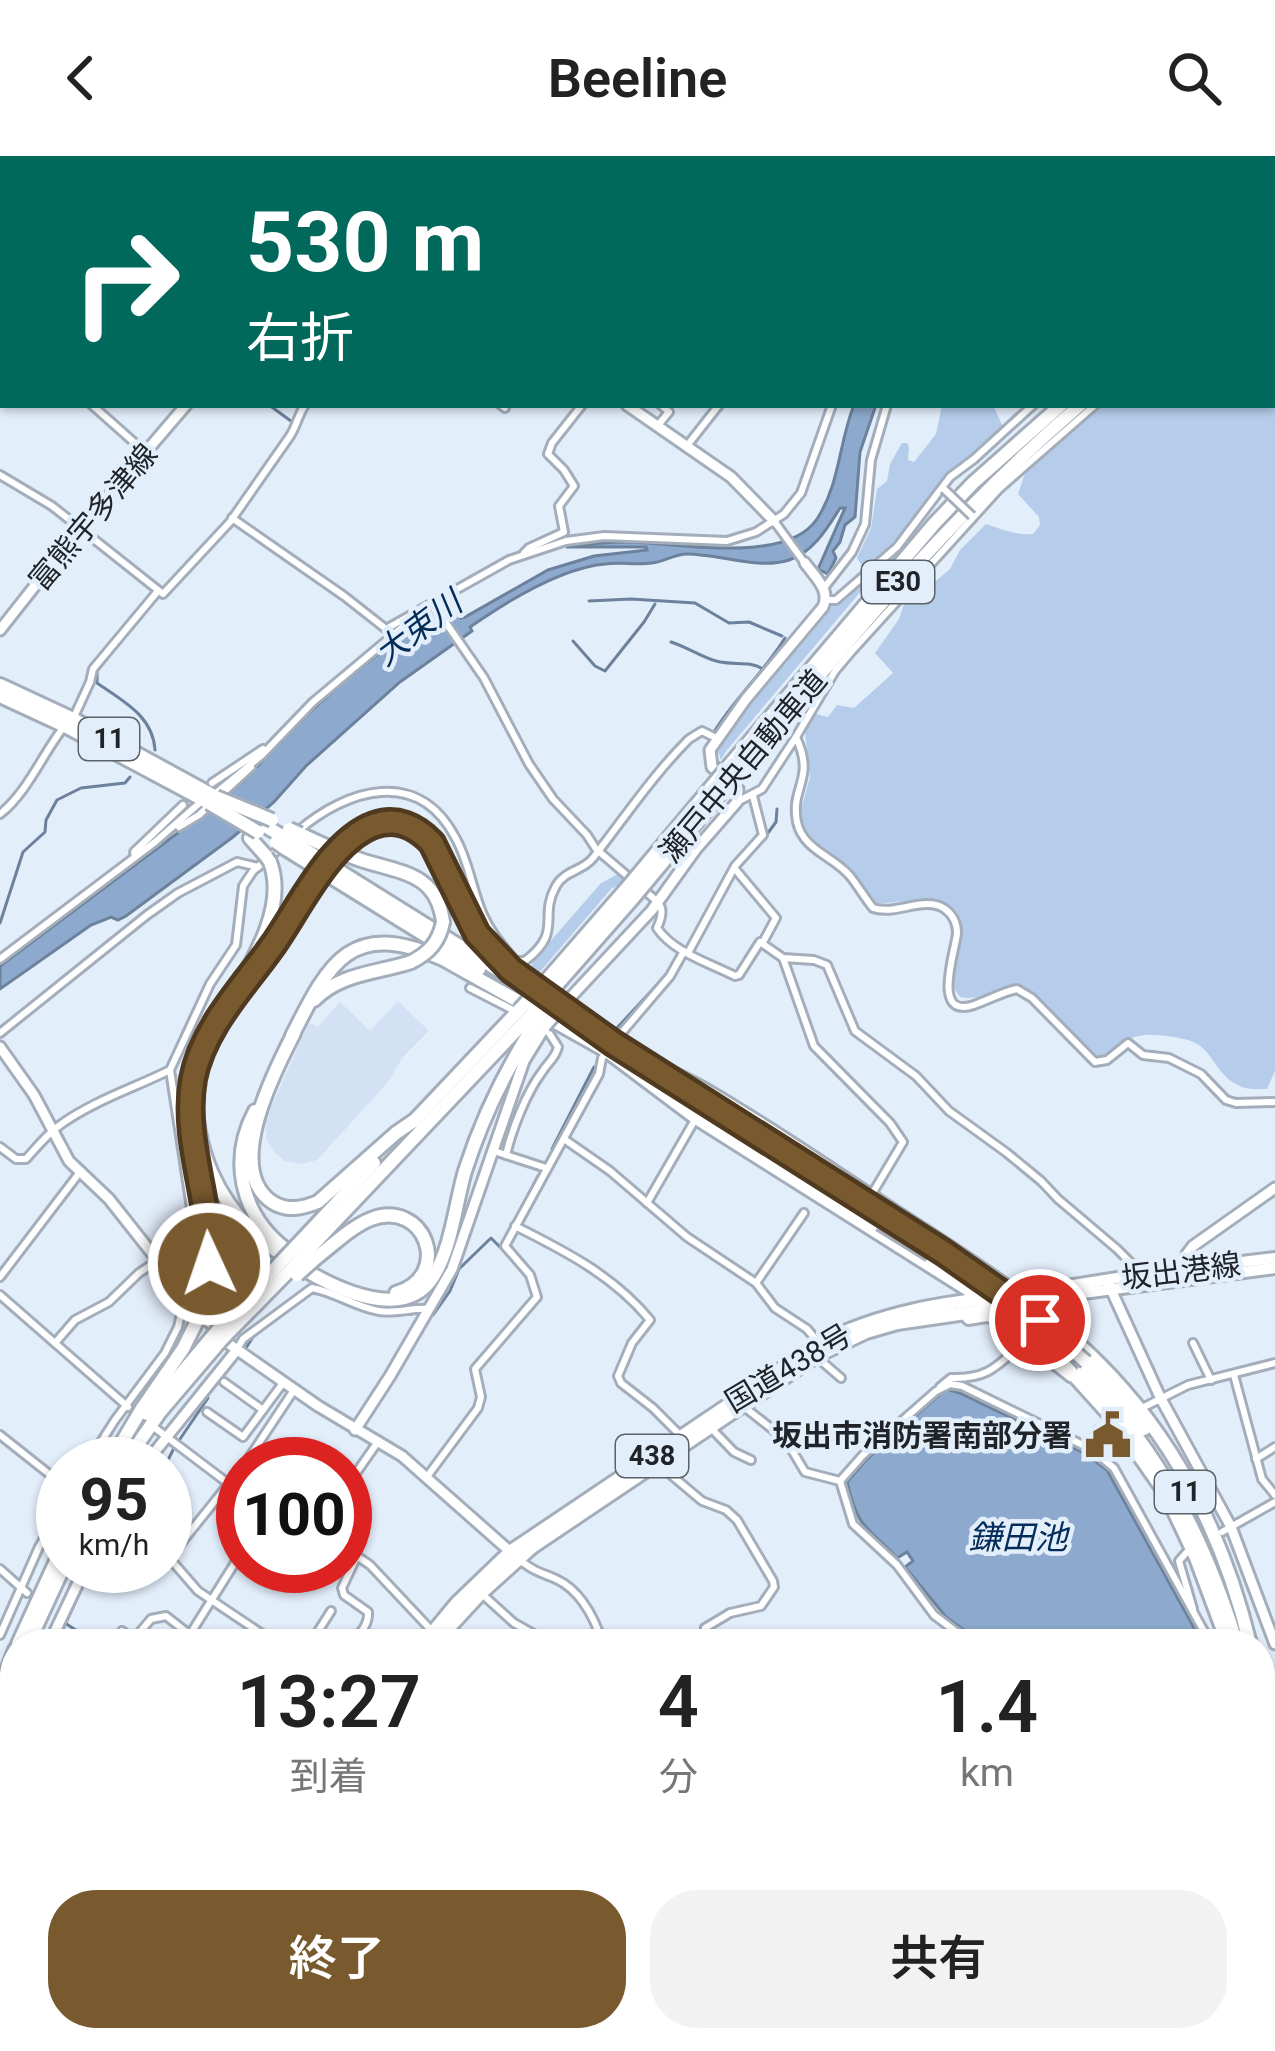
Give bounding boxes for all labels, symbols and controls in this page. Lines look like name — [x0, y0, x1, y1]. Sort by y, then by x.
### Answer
icon: back — [48, 45, 114, 111]
icon: search — [1161, 45, 1227, 111]
text: Beeline — [548, 47, 727, 110]
text: 530 m — [246, 193, 484, 292]
icon: right — [48, 204, 204, 360]
text: 右折 — [246, 307, 354, 370]
street label: 富熊宇多津線 — [22, 437, 164, 597]
road number: E30 — [862, 561, 934, 603]
water label: 大束川 — [367, 581, 472, 673]
street label: 瀬戸中央自動車道 — [652, 663, 834, 869]
road number: 11 — [79, 718, 139, 760]
position arrow — [146, 1201, 272, 1327]
street label: 坂出港線 — [1119, 1246, 1243, 1296]
pin — [989, 1269, 1091, 1371]
icon: arrive — [1007, 1287, 1073, 1353]
street label: 国道438号 — [719, 1317, 857, 1419]
public building icon: 坂出市消防署南部分署 — [1083, 1410, 1133, 1460]
place label: 坂出市消防署南部分署 — [772, 1418, 1072, 1453]
road number: 438 — [616, 1435, 688, 1477]
speed limit sign: 100 — [216, 1437, 372, 1593]
text: 95 — [80, 1464, 148, 1535]
road number: 11 — [1155, 1471, 1215, 1513]
water label: 鎌田池 — [969, 1518, 1071, 1557]
text: km/h — [79, 1527, 149, 1562]
text: 13:27 — [237, 1660, 421, 1745]
text: 4 — [658, 1660, 699, 1745]
text: 1.4 — [936, 1665, 1038, 1750]
text: km — [960, 1750, 1014, 1796]
text: 到着 — [290, 1754, 368, 1800]
text: 分 — [659, 1754, 698, 1800]
button: 終了 — [48, 1890, 626, 2028]
button: 共有 — [650, 1890, 1227, 2028]

